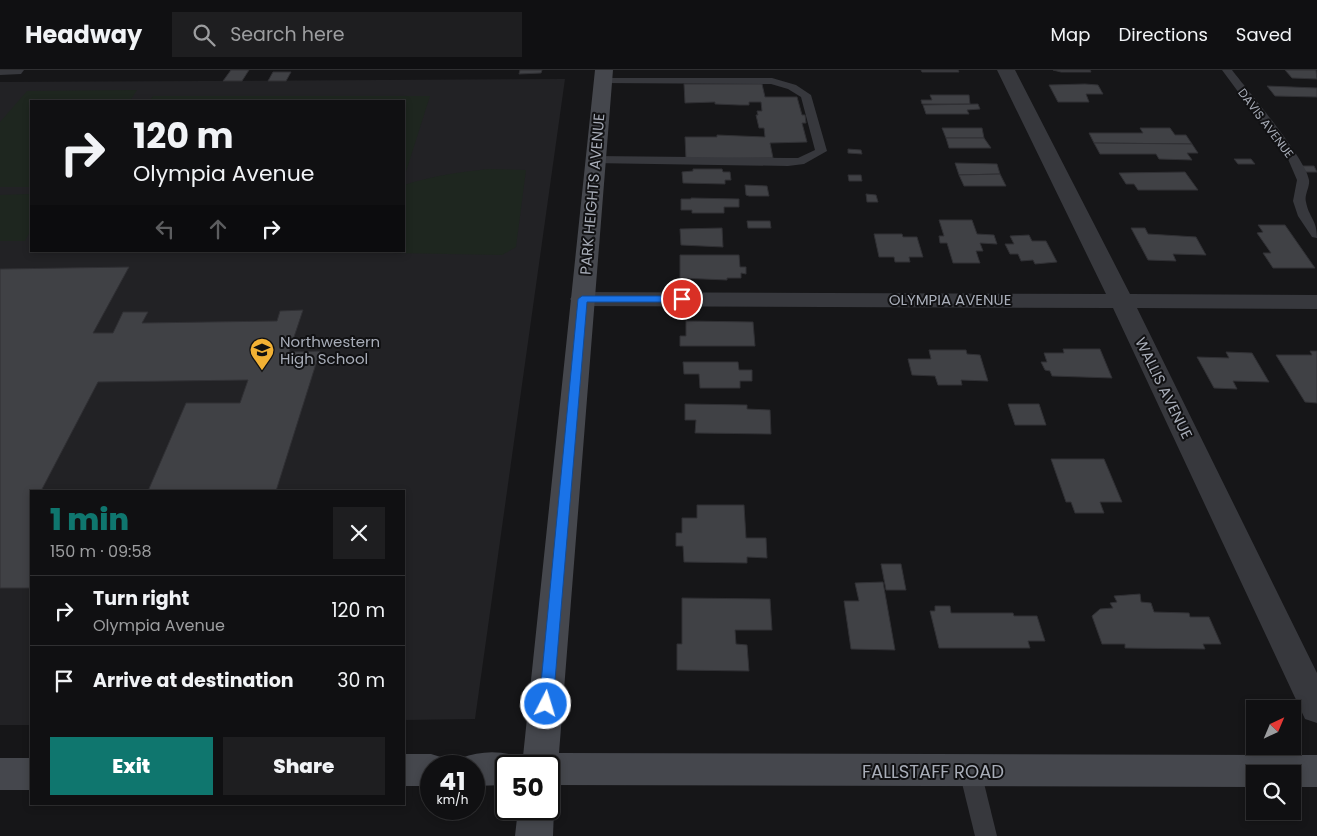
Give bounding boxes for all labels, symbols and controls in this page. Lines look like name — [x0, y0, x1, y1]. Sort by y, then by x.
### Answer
search box — [172, 12, 522, 57]
text: Headway — [25, 18, 142, 51]
icon: search — [190, 21, 218, 49]
text: Search here — [230, 21, 345, 48]
text: Map — [1051, 22, 1090, 47]
text: Directions — [1118, 22, 1208, 47]
text: Saved — [1236, 22, 1292, 47]
street label: DAVIS AVENUE — [1234, 85, 1298, 161]
text: 120 m — [133, 111, 233, 160]
street label: PARK HEIGHTS AVENUE — [574, 112, 610, 276]
icon: right — [50, 120, 115, 185]
text: Olympia Avenue — [133, 158, 314, 189]
icon: left — [151, 215, 179, 243]
icon: ahead — [204, 215, 232, 243]
icon: right — [257, 215, 285, 243]
pin — [661, 278, 703, 320]
icon: arrive — [668, 285, 696, 313]
street label: OLYMPIA AVENUE — [889, 289, 1011, 310]
place label: Northwestern High School — [280, 331, 380, 369]
street label: WALLIS AVENUE — [1130, 334, 1198, 442]
school or university icon: Northwestern High School — [249, 337, 275, 371]
text: 1 min — [50, 498, 129, 541]
button: close — [333, 507, 385, 559]
text: 150 m · 09:58 — [50, 540, 152, 563]
text: Turn right — [93, 585, 189, 612]
icon: right — [50, 597, 78, 625]
text: 120 m — [331, 597, 385, 624]
text: Olympia Avenue — [93, 614, 225, 637]
icon: arrive — [50, 667, 78, 695]
text: Arrive at destination — [93, 667, 294, 694]
text: 30 m — [337, 667, 385, 694]
position arrow — [519, 677, 571, 729]
north arrow — [1246, 700, 1301, 755]
map controls — [1246, 700, 1301, 820]
button: Exit — [50, 737, 213, 795]
button: Share — [223, 737, 385, 795]
speed limit sign: 50 — [495, 755, 560, 820]
street label: FALLSTAFF ROAD — [862, 759, 1004, 784]
text: 41 — [439, 764, 466, 799]
button: search — [1246, 765, 1301, 820]
text: km/h — [437, 791, 468, 808]

